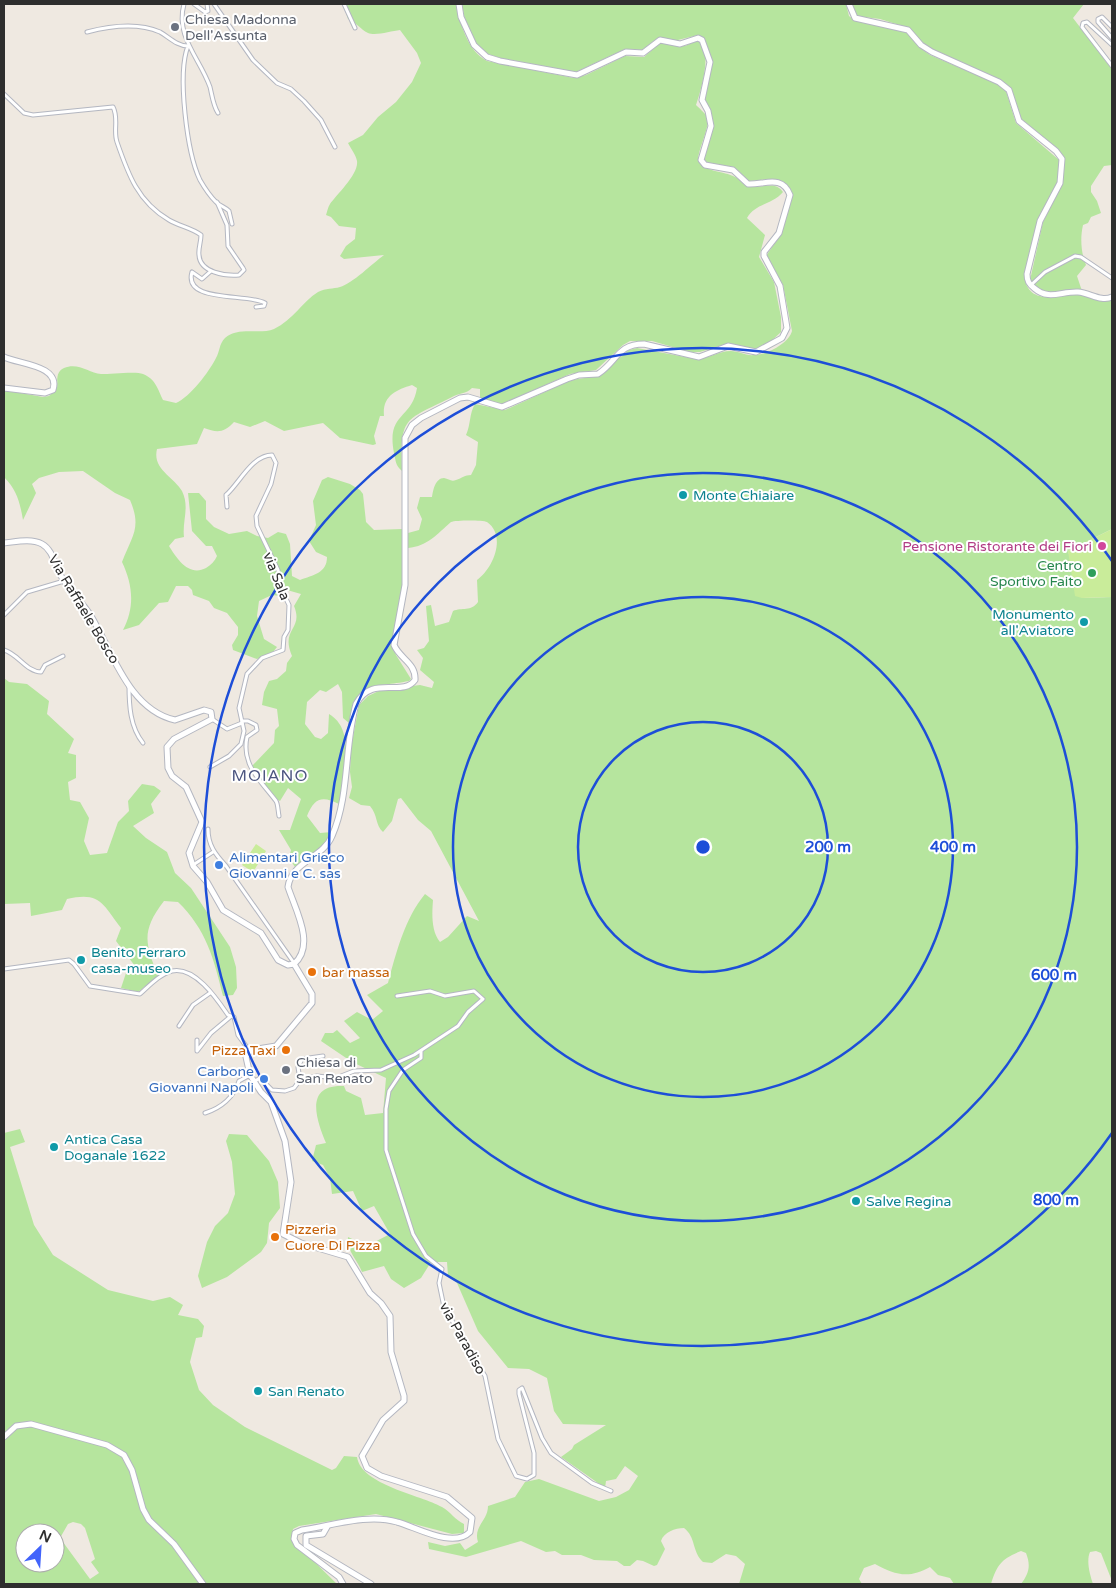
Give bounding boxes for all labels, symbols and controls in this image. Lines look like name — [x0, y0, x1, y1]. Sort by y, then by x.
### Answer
place label: Chiesa Madonna Dell'Assunta — [185, 11, 297, 44]
marker: Chiesa Madonna Dell'Assunta — [169, 21, 181, 33]
place label: Monte Chiaiare — [693, 487, 794, 504]
marker: Monte Chiaiare — [677, 489, 689, 501]
place label: Pensione Ristorante dei Fiori — [902, 538, 1092, 555]
marker: Pensione Ristorante dei Fiori — [1096, 540, 1108, 552]
street label: via Sala — [259, 550, 294, 603]
street label: Via Raffaele Bosco — [44, 552, 123, 667]
place label: Centro Sportivo Faito — [990, 557, 1082, 590]
marker: Centro Sportivo Faito — [1086, 567, 1098, 579]
place label: Monumento all'Aviatore — [992, 606, 1074, 639]
marker: Monumento all'Aviatore — [1078, 616, 1090, 628]
district label: MOIANO — [232, 766, 308, 786]
centre of rings — [694, 838, 712, 856]
text: 200 m — [805, 838, 851, 856]
text: 400 m — [930, 838, 976, 856]
place label: Alimentari Grieco Giovanni e C. sas — [229, 849, 344, 882]
marker: Alimentari Grieco Giovanni e C. sas — [213, 859, 225, 871]
place label: Benito Ferraro casa-museo — [91, 944, 186, 977]
marker: Benito Ferraro casa-museo — [75, 954, 87, 966]
place label: bar massa — [322, 964, 390, 981]
marker: bar massa — [306, 966, 318, 978]
text: 600 m — [1031, 966, 1077, 984]
place label: Pizza Taxi — [211, 1042, 276, 1059]
marker: Pizza Taxi — [280, 1044, 292, 1056]
place label: Chiesa di San Renato — [296, 1054, 373, 1087]
place label: Carbone Giovanni Napoli — [149, 1063, 254, 1096]
marker: Chiesa di San Renato — [280, 1064, 292, 1076]
marker: Carbone Giovanni Napoli — [258, 1073, 270, 1085]
place label: Antica Casa Doganale 1622 — [64, 1131, 166, 1164]
marker: Antica Casa Doganale 1622 — [48, 1141, 60, 1153]
text: 800 m — [1033, 1191, 1079, 1209]
place label: Salve Regina — [866, 1193, 951, 1210]
marker: Salve Regina — [850, 1195, 862, 1207]
place label: Pizzeria Cuore Di Pizza — [285, 1221, 380, 1254]
marker: Pizzeria Cuore Di Pizza — [269, 1231, 281, 1243]
street label: via Paradiso — [436, 1299, 489, 1377]
place label: San Renato — [268, 1383, 345, 1400]
marker: San Renato — [252, 1385, 264, 1397]
north arrow — [15, 1523, 65, 1573]
text: N — [37, 1527, 54, 1547]

